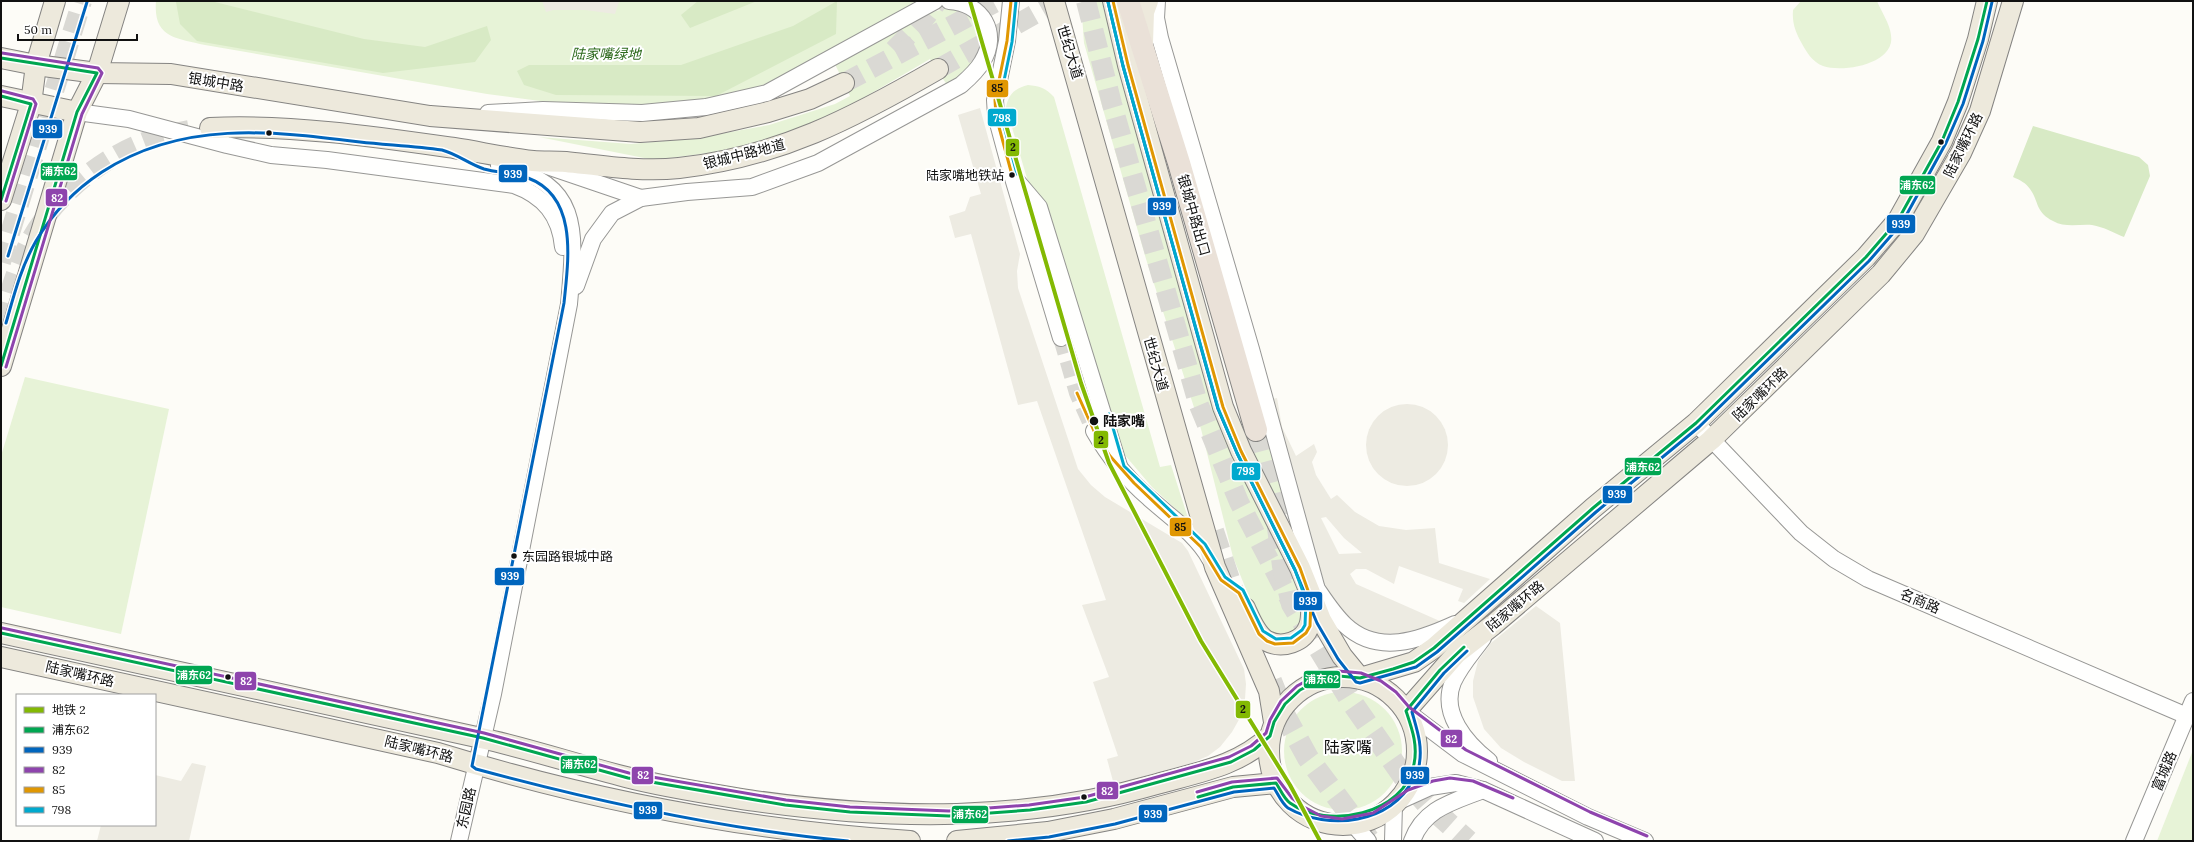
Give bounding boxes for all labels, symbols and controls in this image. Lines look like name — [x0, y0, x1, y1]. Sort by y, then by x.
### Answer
scale bar — [18, 16, 137, 42]
text: 50 m — [24, 22, 52, 37]
street label: 世纪大道 — [1053, 23, 1087, 81]
park label: 陆家嘴绿地 — [571, 45, 643, 63]
street label: 银城中路 — [187, 69, 245, 95]
line badge: 85 — [986, 79, 1009, 98]
text: 85 — [991, 81, 1003, 95]
line badge: 798 — [987, 108, 1017, 127]
street label: 陆家嘴环路 — [1940, 110, 1986, 180]
text: 798 — [993, 111, 1011, 125]
line badge: 939 — [32, 119, 63, 139]
text: 939 — [39, 122, 57, 136]
unlabelled marker — [264, 128, 274, 138]
street label: 银城中路地道 — [701, 135, 787, 173]
unlabelled marker — [1936, 137, 1946, 147]
line badge: 2 — [1005, 138, 1020, 157]
text: 2 — [1010, 140, 1016, 154]
line badge: 浦东62 — [40, 162, 78, 181]
text: 浦东62 — [42, 164, 76, 178]
line badge: 939 — [498, 164, 528, 183]
text: 939 — [504, 167, 522, 181]
place label: 陆家嘴地铁站 — [926, 167, 1004, 184]
marker: 陆家嘴地铁站 — [1007, 170, 1017, 180]
street label: 银城中路出口 — [1174, 172, 1214, 258]
line badge: 浦东62 — [1899, 175, 1936, 195]
text: 浦东62 — [1900, 178, 1934, 192]
line badge: 82 — [45, 188, 68, 207]
text: 82 — [51, 191, 63, 205]
line badge: 939 — [1147, 197, 1177, 216]
text: 939 — [1153, 199, 1171, 213]
line badge: 939 — [1886, 214, 1916, 234]
text: 939 — [1892, 217, 1910, 231]
street label: 世纪大道 — [1140, 335, 1172, 393]
street label: 陆家嘴环路 — [1729, 363, 1791, 425]
place label: 陆家嘴 — [1103, 412, 1145, 430]
marker: 陆家嘴 — [1088, 415, 1100, 427]
line badge: 2 — [1093, 430, 1109, 449]
text: 2 — [1098, 433, 1104, 447]
line badge: 浦东62 — [1624, 457, 1662, 476]
text: 浦东62 — [1626, 460, 1660, 474]
line badge: 798 — [1231, 462, 1261, 481]
text: 798 — [1237, 464, 1255, 478]
line badge: 939 — [1602, 485, 1633, 504]
text: 939 — [1608, 487, 1626, 501]
line badge: 85 — [1169, 517, 1192, 537]
text: 85 — [1174, 520, 1186, 534]
place label: 东园路银城中路 — [522, 548, 613, 565]
marker: 东园路银城中路 — [509, 551, 519, 561]
line badge: 939 — [494, 567, 525, 586]
text: 939 — [501, 569, 519, 583]
street label: 陆家嘴环路 — [1482, 577, 1548, 635]
street label: 名商路 — [1897, 585, 1943, 617]
line badge: 939 — [1293, 591, 1323, 611]
text: 939 — [1299, 594, 1317, 608]
street label: 陆家嘴环路 — [44, 657, 116, 691]
line badge: 浦东62 — [175, 665, 213, 685]
text: 浦东62 — [177, 668, 211, 682]
line badge: 浦东62 — [1303, 670, 1341, 689]
line badge: 82 — [234, 671, 257, 691]
unlabelled marker — [223, 672, 233, 682]
text: 浦东62 — [1305, 672, 1339, 686]
text: 82 — [240, 674, 252, 688]
legend — [16, 694, 156, 826]
line badge: 2 — [1235, 700, 1251, 719]
text: 地铁 2 — [52, 702, 86, 717]
text: 2 — [1240, 702, 1246, 716]
text: 浦东62 — [52, 722, 89, 737]
line badge: 82 — [1440, 729, 1463, 748]
street label: 陆家嘴环路 — [383, 732, 455, 766]
text: 82 — [1445, 732, 1457, 746]
district label: 陆家嘴 — [1324, 737, 1372, 757]
text: 939 — [52, 742, 73, 757]
street label: 富城路 — [2148, 748, 2180, 794]
line badge: 浦东62 — [560, 755, 598, 774]
text: 浦东62 — [562, 757, 596, 771]
text: 82 — [52, 762, 65, 777]
line badge: 82 — [631, 766, 654, 785]
line badge: 939 — [1400, 766, 1430, 785]
text: 82 — [637, 768, 649, 782]
text: 939 — [1406, 768, 1424, 782]
line badge: 82 — [1096, 781, 1119, 800]
text: 85 — [52, 782, 65, 797]
text: 82 — [1101, 784, 1113, 798]
street label: 东园路 — [453, 786, 479, 830]
unlabelled marker — [1079, 792, 1089, 802]
line badge: 939 — [633, 801, 663, 820]
text: 798 — [52, 802, 71, 817]
text: 939 — [639, 803, 657, 817]
line badge: 939 — [1138, 804, 1168, 823]
line badge: 浦东62 — [951, 805, 989, 824]
text: 浦东62 — [953, 807, 987, 821]
text: 939 — [1144, 807, 1162, 821]

